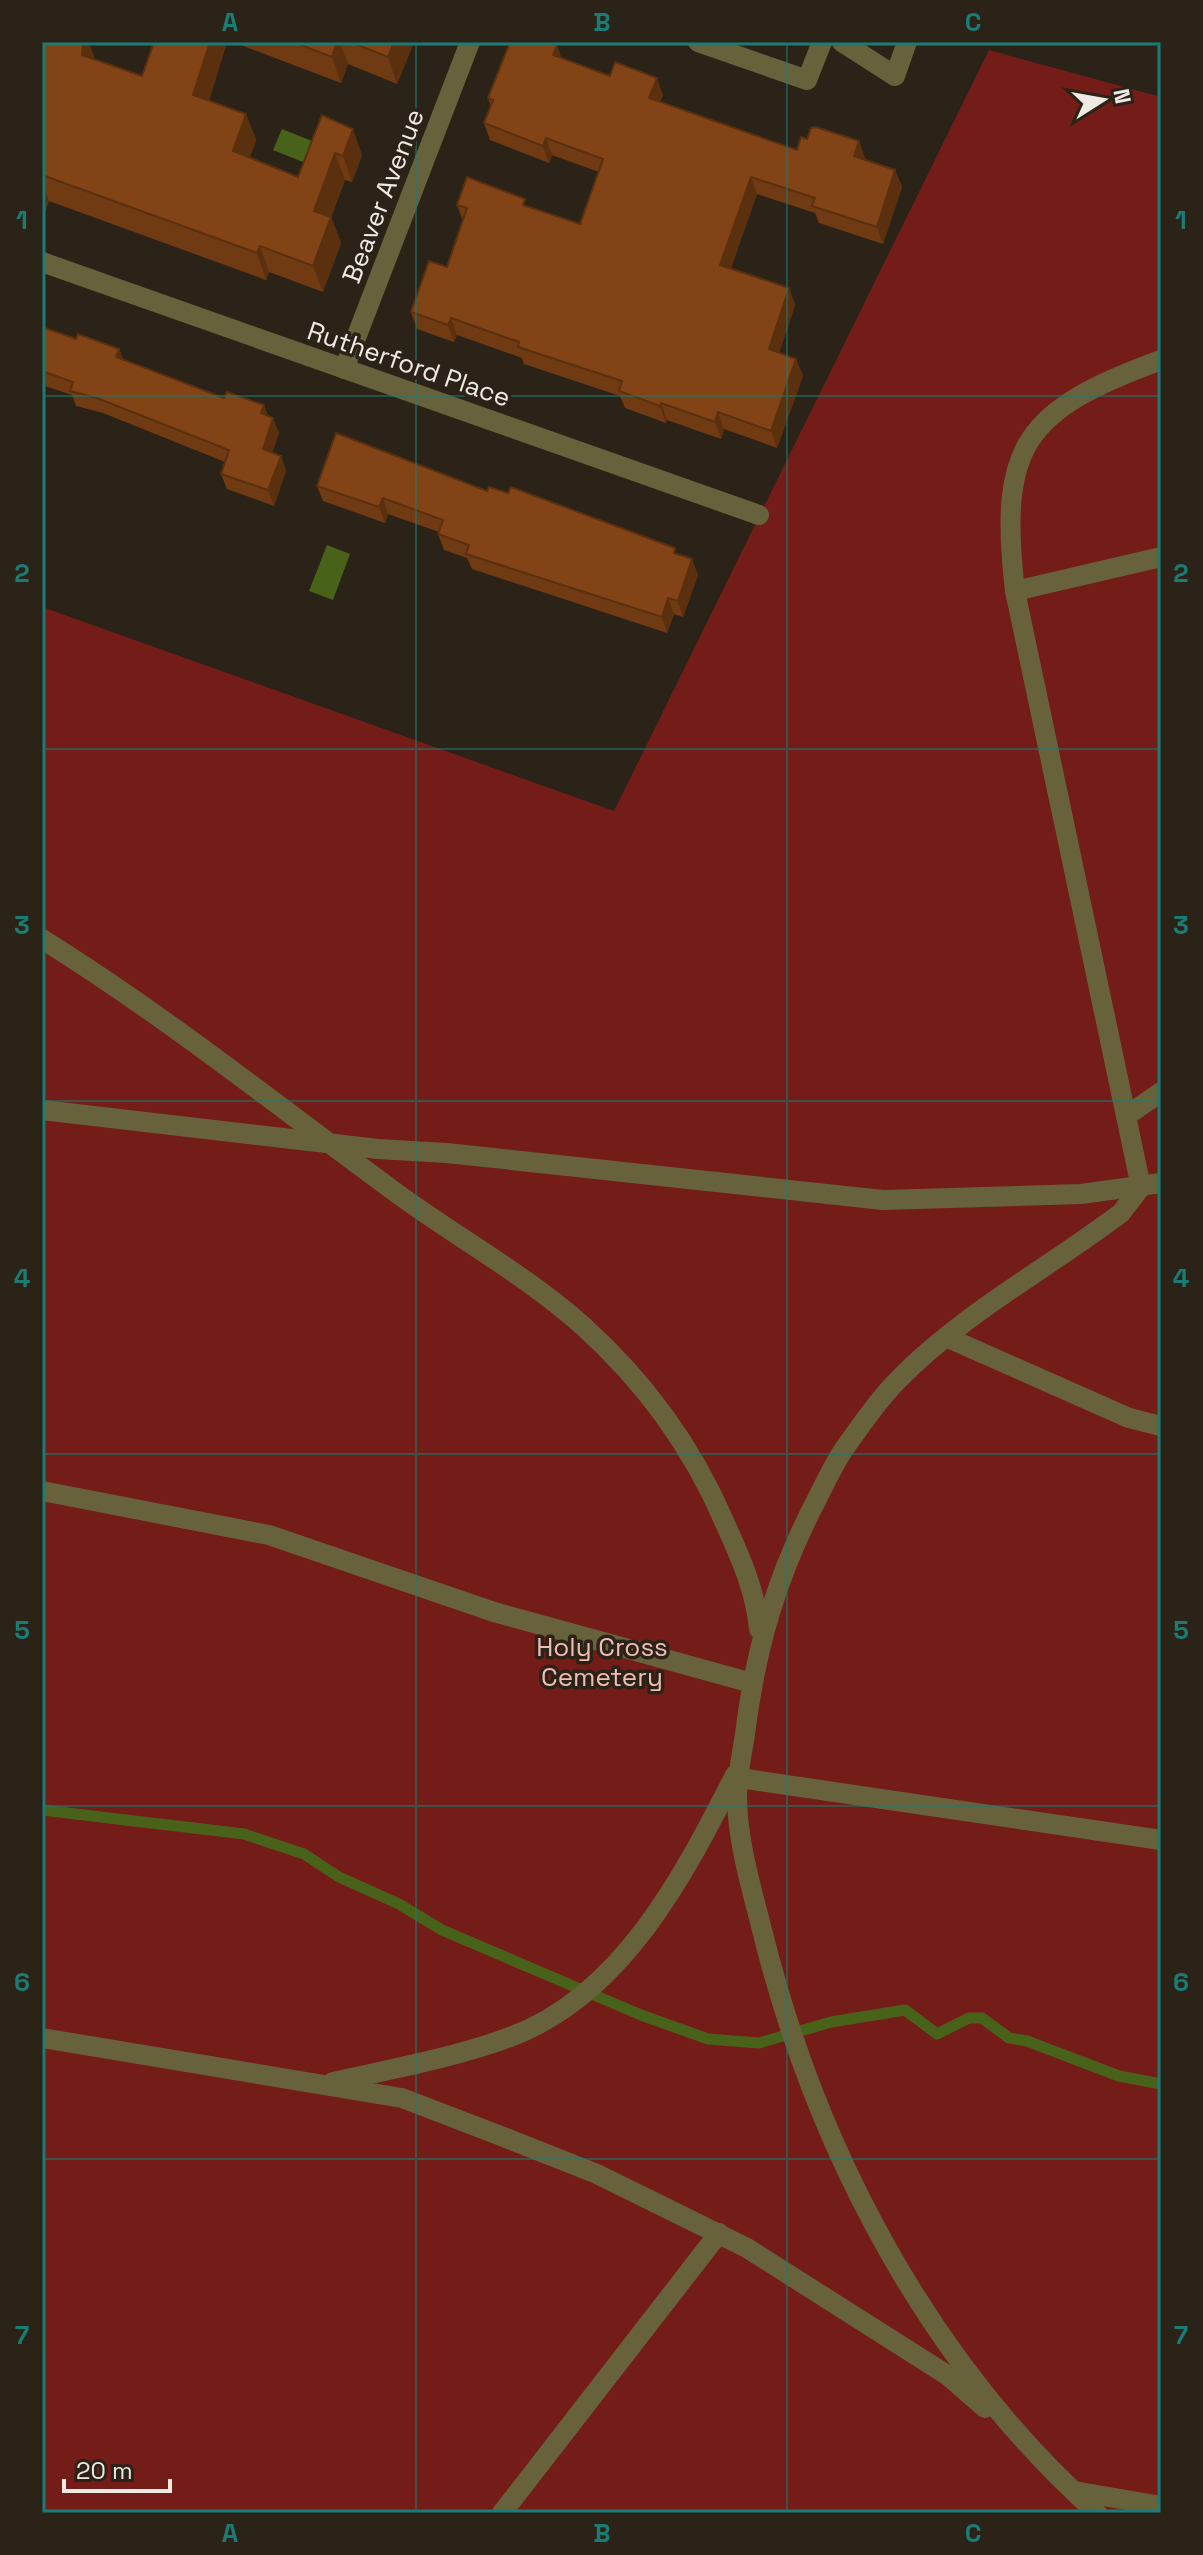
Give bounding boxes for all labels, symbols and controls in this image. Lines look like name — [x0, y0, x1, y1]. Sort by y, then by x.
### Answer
text: A — [222, 5, 239, 39]
text: B — [593, 5, 611, 39]
text: C — [965, 5, 981, 39]
north arrow — [1063, 60, 1143, 140]
text: N — [1107, 86, 1138, 106]
street label: Beaver Avenue — [334, 104, 432, 288]
text: 1 — [16, 203, 28, 237]
text: 1 — [1175, 203, 1187, 237]
street label: Rutherford Place — [303, 313, 515, 415]
text: 2 — [14, 556, 30, 590]
text: 2 — [1173, 556, 1189, 590]
text: 3 — [14, 908, 30, 942]
text: 3 — [1173, 908, 1189, 942]
text: 4 — [14, 1261, 30, 1295]
text: 4 — [1173, 1261, 1189, 1295]
text: 5 — [14, 1613, 30, 1647]
text: 5 — [1173, 1613, 1189, 1647]
park label: Holy Cross Cemetery — [536, 1630, 668, 1694]
text: 6 — [14, 1965, 30, 1999]
text: 6 — [1173, 1965, 1189, 1999]
text: 7 — [15, 2318, 29, 2352]
text: 7 — [1174, 2318, 1188, 2352]
scale bar — [64, 2443, 170, 2493]
text: 20 m — [76, 2455, 133, 2486]
text: A — [222, 2516, 239, 2550]
text: B — [593, 2516, 611, 2550]
text: C — [965, 2516, 981, 2550]

